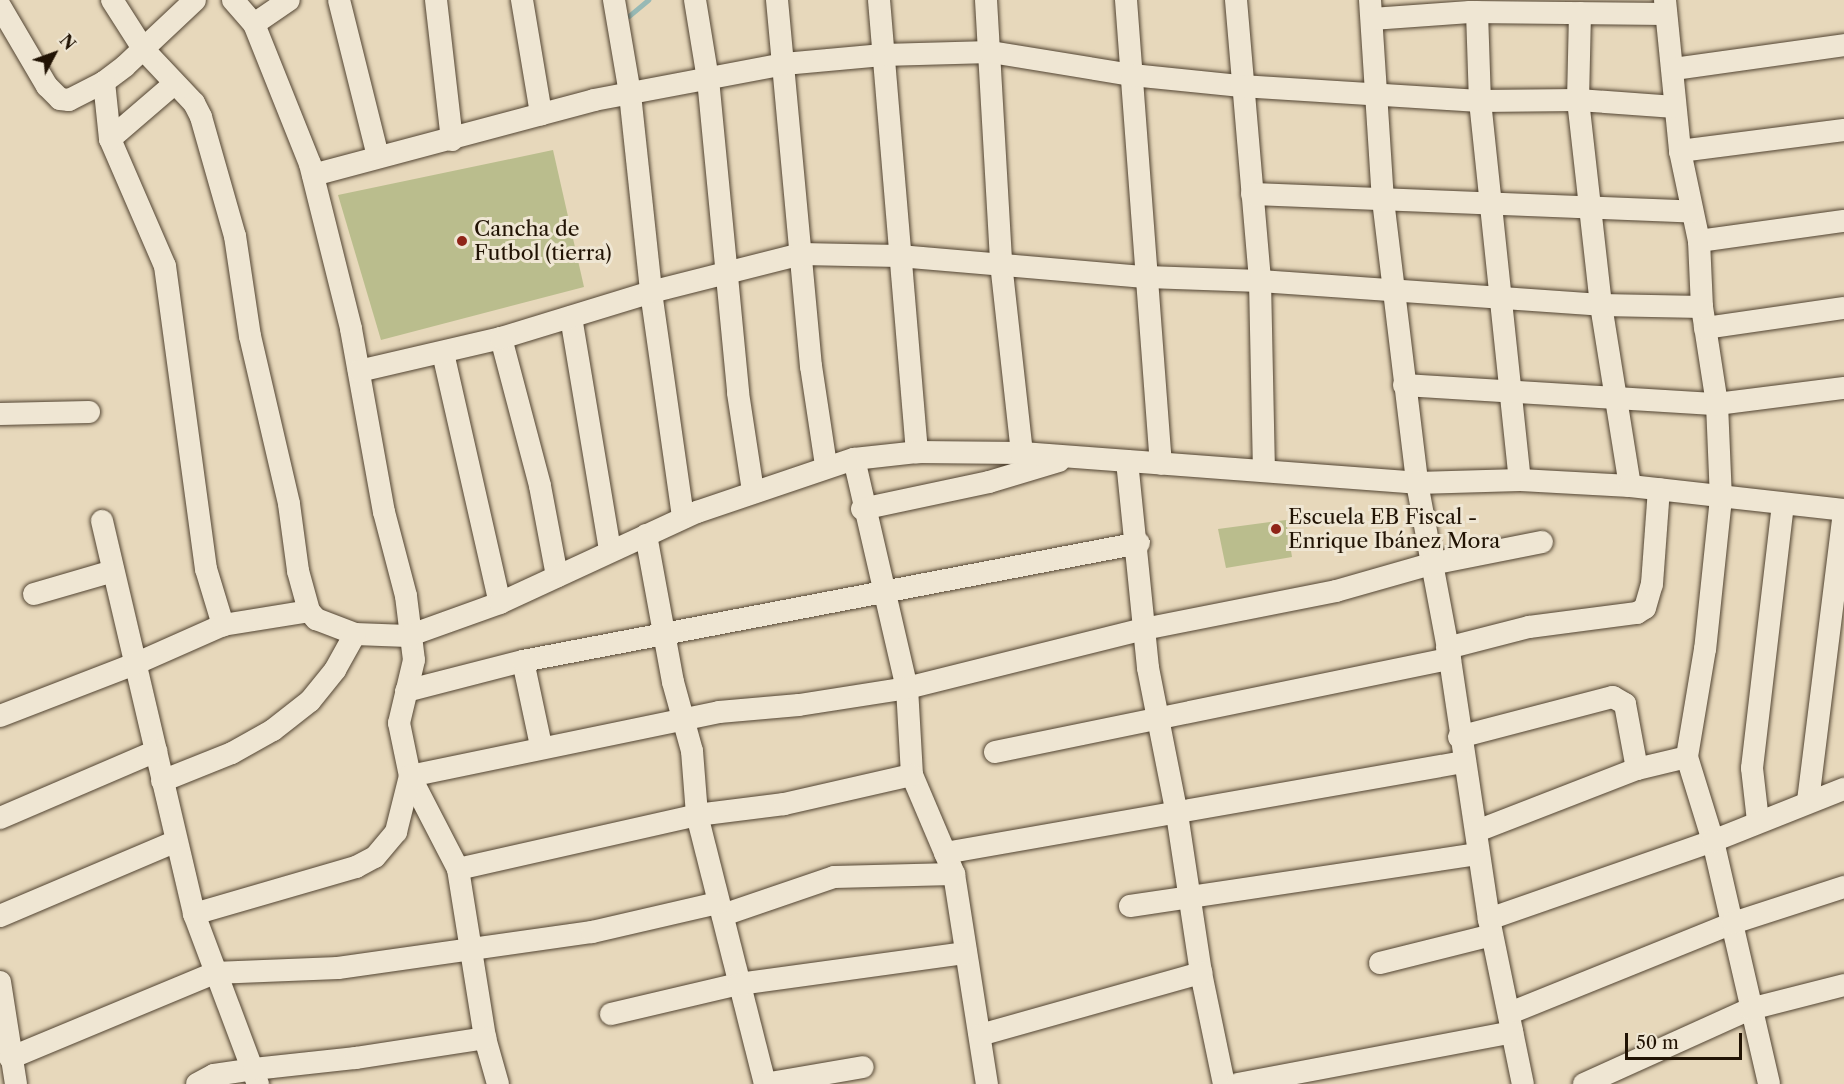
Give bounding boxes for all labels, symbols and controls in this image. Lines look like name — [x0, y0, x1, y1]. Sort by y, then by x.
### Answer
north arrow — [24, 24, 84, 84]
text: N — [55, 30, 80, 54]
place label: Cancha de Futbol (tierra) — [474, 216, 612, 266]
marker: Cancha de Futbol (tierra) — [455, 234, 469, 248]
place label: Escuela EB Fiscal - Enrique Ibánez Mora — [1288, 504, 1500, 554]
marker: Escuela EB Fiscal - Enrique Ibánez Mora — [1269, 522, 1283, 536]
scale bar — [1628, 1021, 1745, 1059]
text: 50 m — [1636, 1032, 1679, 1054]

